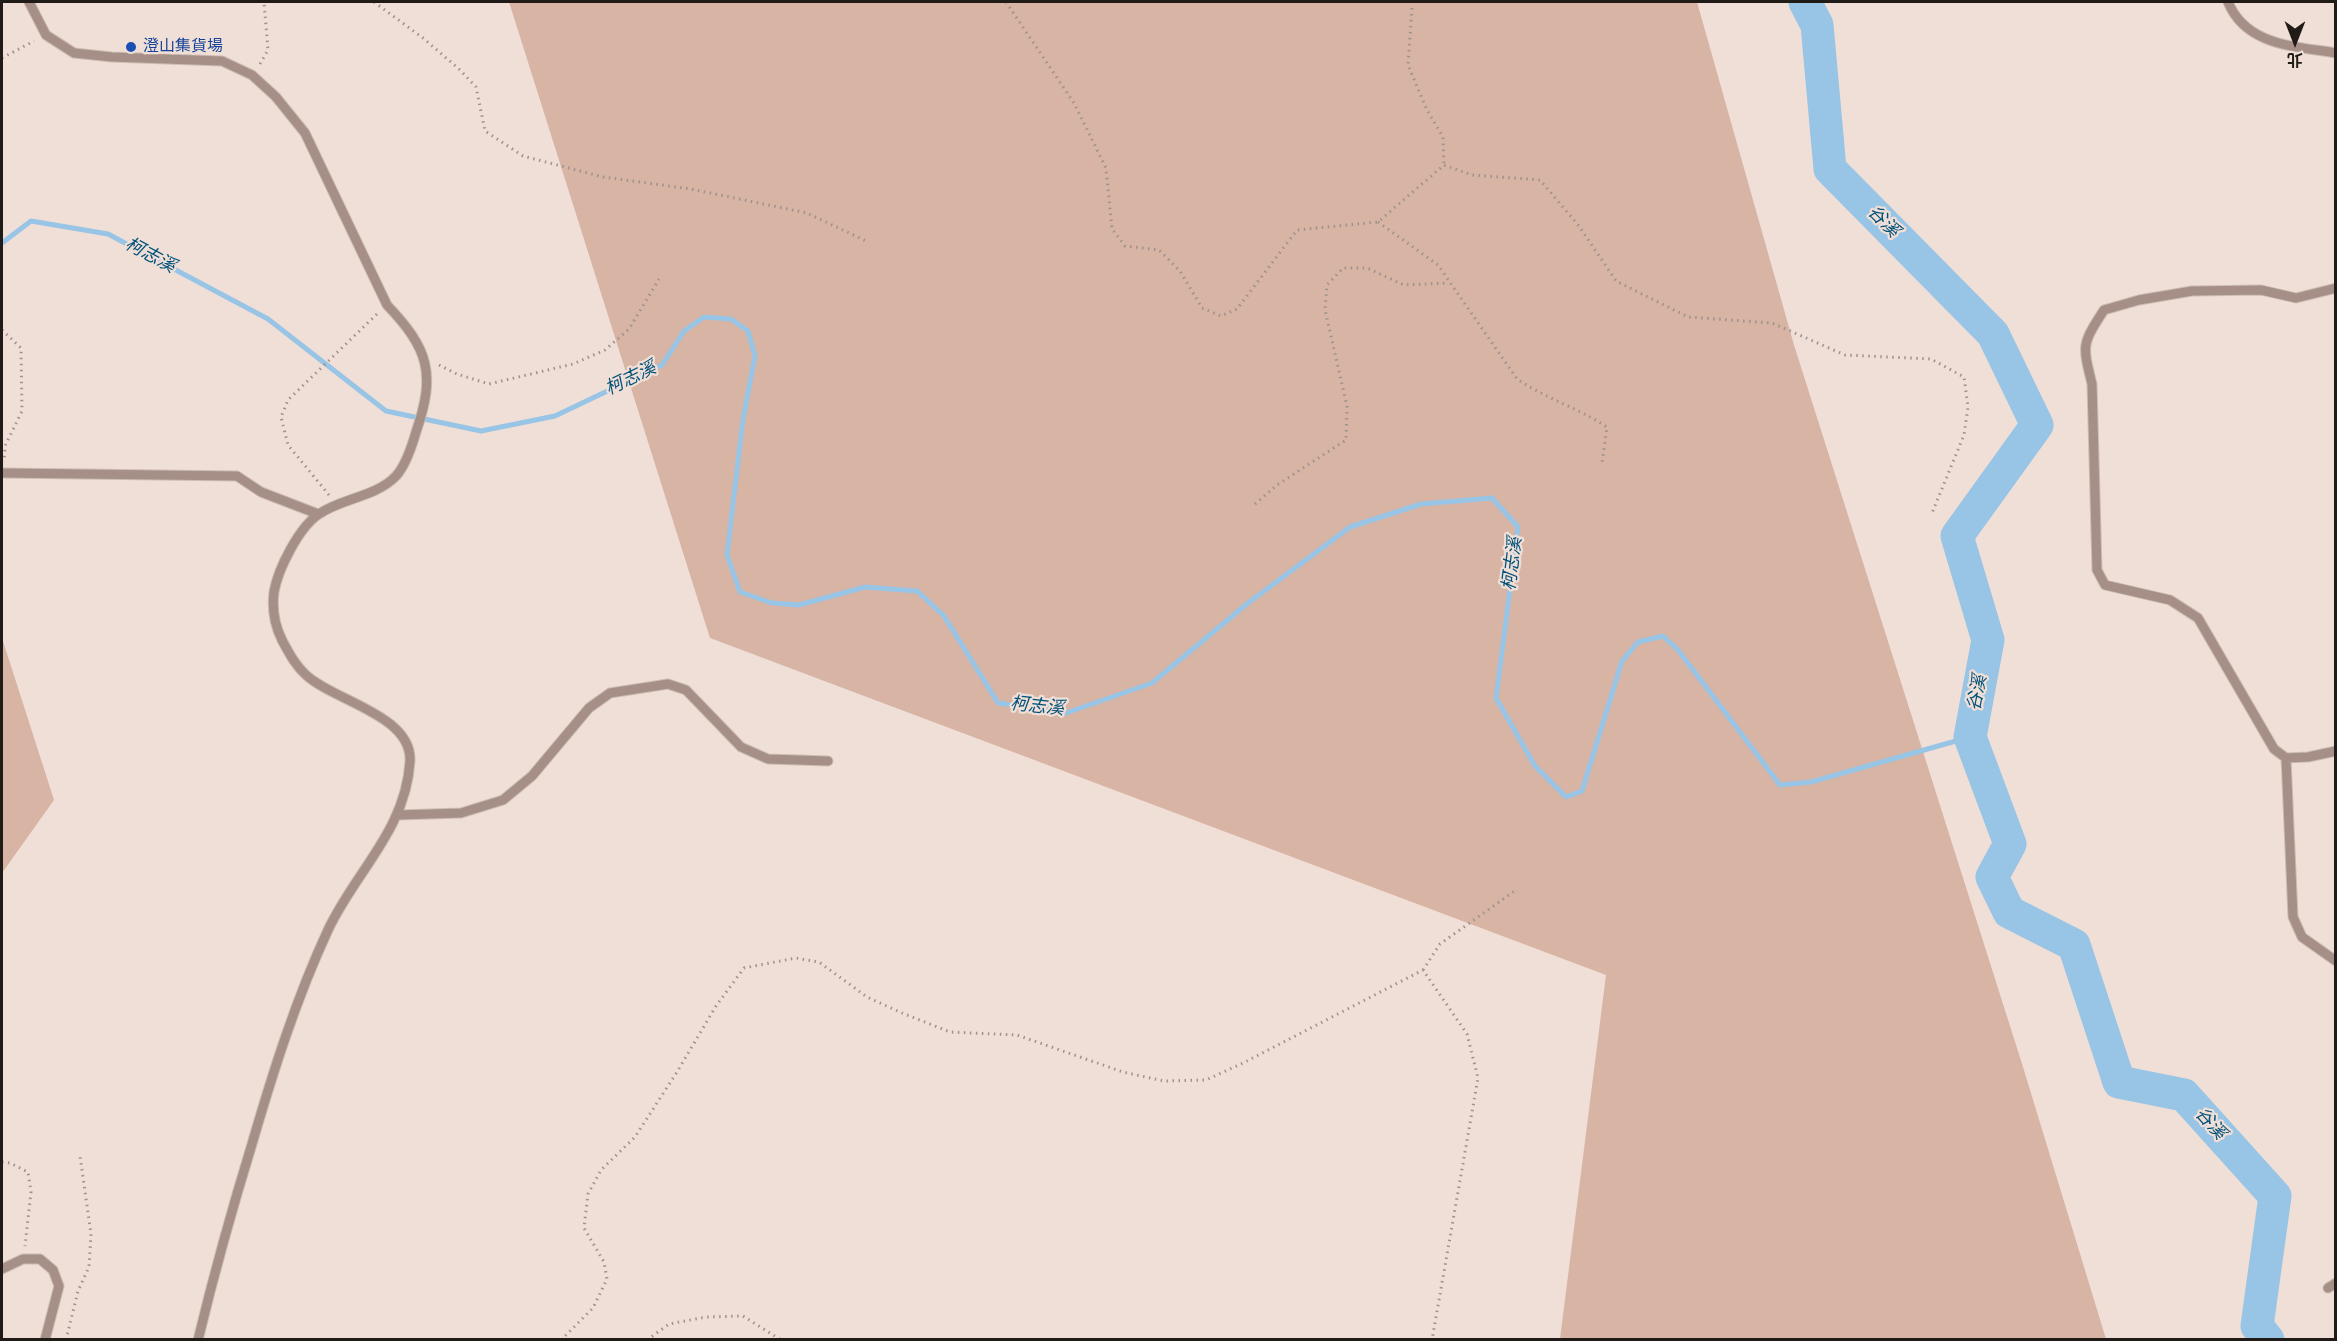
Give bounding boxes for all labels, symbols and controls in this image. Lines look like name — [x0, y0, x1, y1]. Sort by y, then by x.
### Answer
north arrow — [2265, 12, 2325, 72]
place label: 澄山集貨場 — [143, 37, 223, 57]
marker: 澄山集貨場 — [124, 40, 138, 54]
text: 北 — [2287, 49, 2303, 71]
water label: 谷溪 — [1863, 202, 1903, 242]
water label: 柯志溪 — [121, 234, 179, 278]
water label: 柯志溪 — [602, 357, 660, 401]
water label: 柯志溪 — [1499, 536, 1527, 592]
water label: 谷溪 — [1964, 673, 1992, 713]
water label: 柯志溪 — [1009, 693, 1065, 721]
water label: 谷溪 — [2190, 1103, 2230, 1145]

